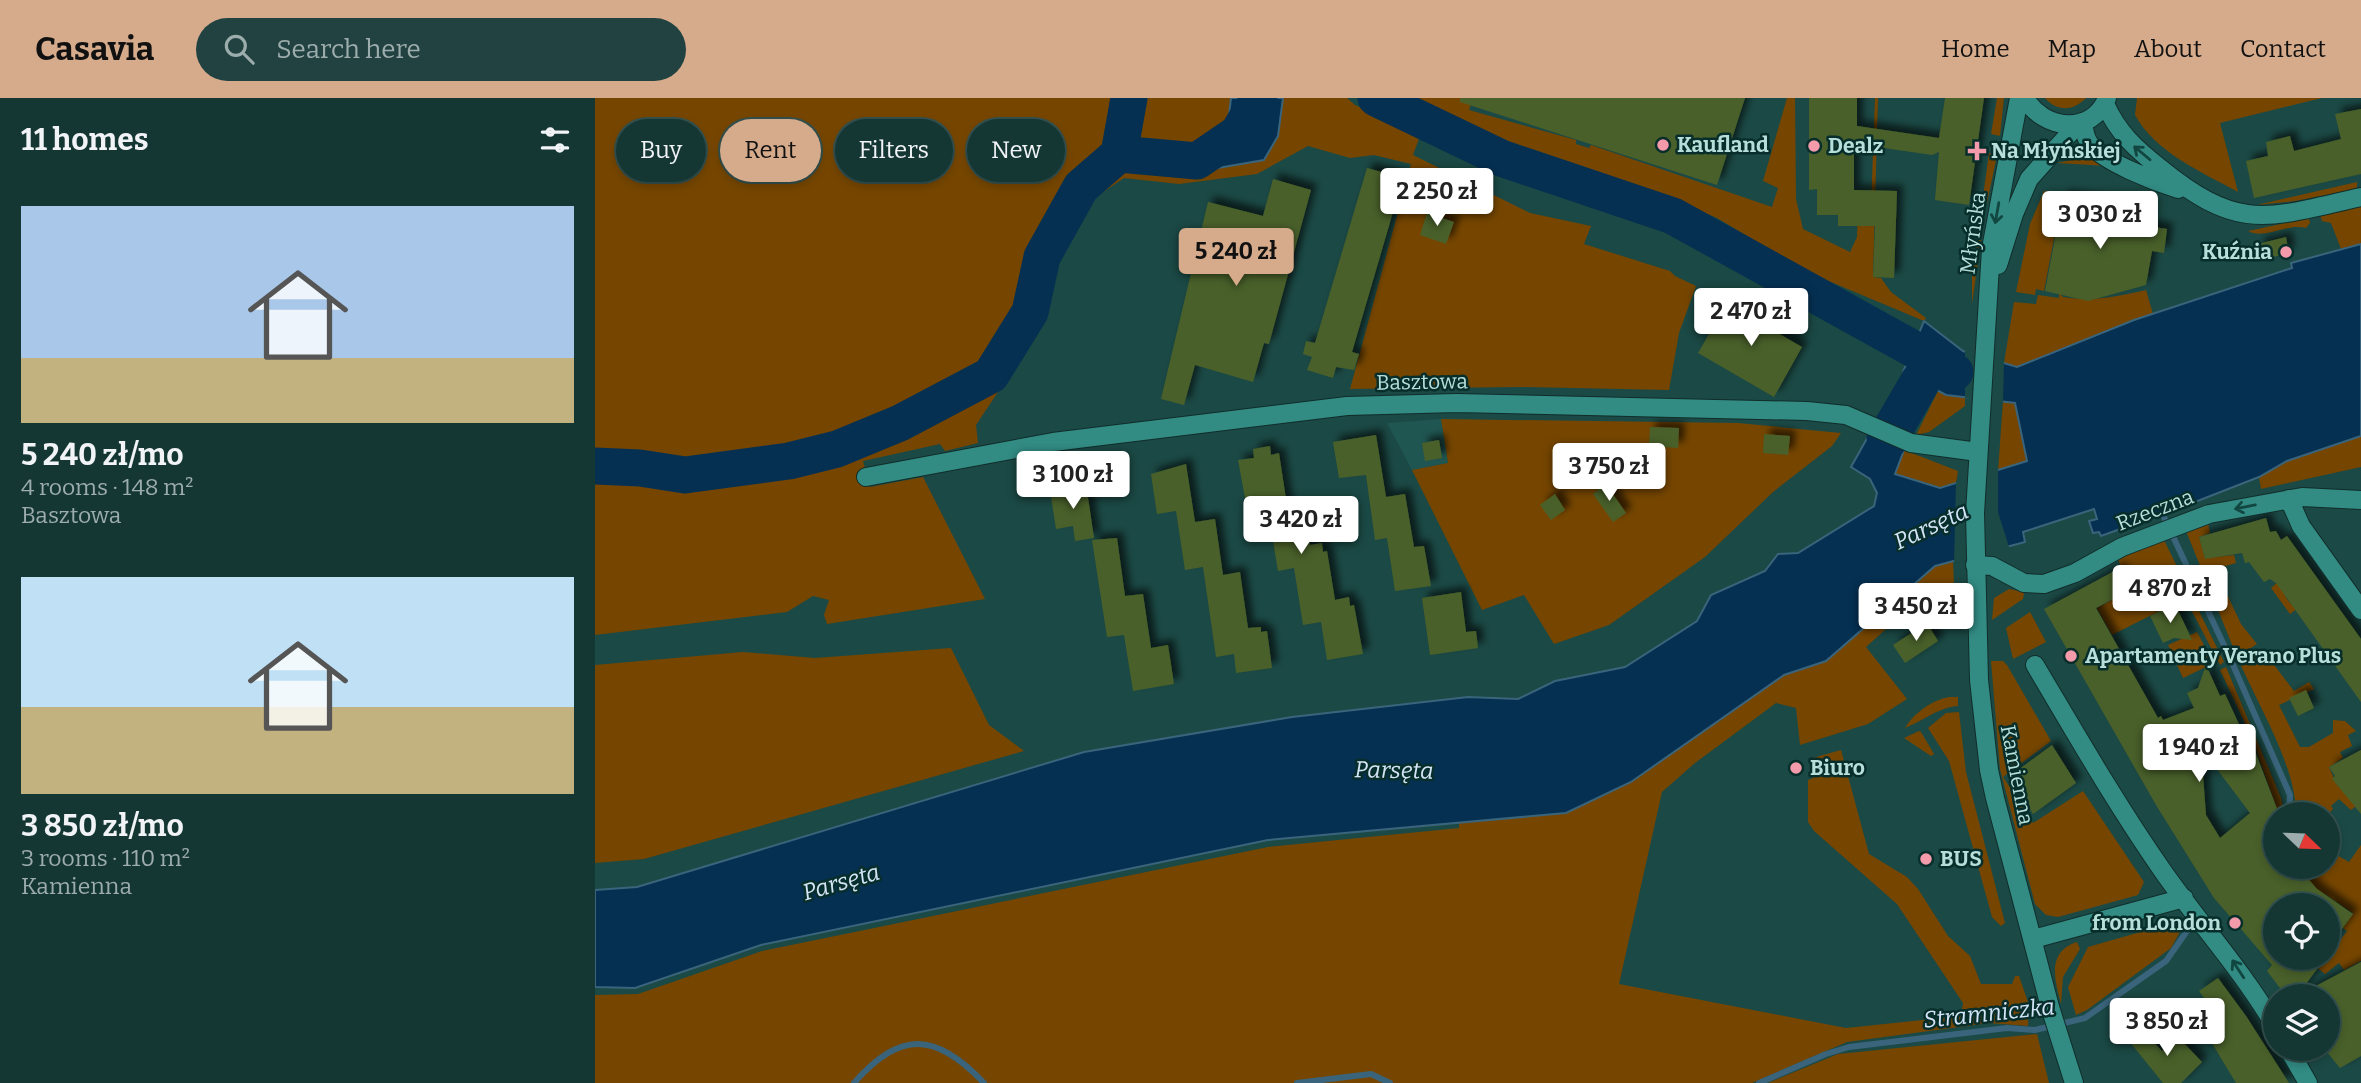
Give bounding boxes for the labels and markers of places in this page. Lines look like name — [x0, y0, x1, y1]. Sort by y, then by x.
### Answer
place label: Kaufland — [1677, 132, 1769, 158]
place label: Dealz — [1828, 133, 1883, 159]
marker: Kaufland — [1655, 137, 1671, 153]
marker: Dealz — [1806, 138, 1822, 154]
place label: Na Młyńskiej — [1991, 138, 2121, 164]
marker: Na Młyńskiej — [1969, 143, 1985, 159]
pin: 2 250 zł — [1365, 169, 1509, 228]
pin: 3 030 zł — [2028, 192, 2172, 251]
pin: 5 240 zł — [1164, 228, 1308, 288]
place label: Kuźnia — [2202, 239, 2272, 265]
marker: Kuźnia — [2278, 244, 2294, 260]
pin: 2 470 zł — [1679, 288, 1823, 348]
pin: 3 750 zł — [1537, 444, 1681, 503]
pin: 3 100 zł — [1001, 452, 1145, 511]
pin: 3 420 zł — [1229, 496, 1373, 556]
pin: 4 870 zł — [2098, 566, 2242, 625]
pin: 3 450 zł — [1844, 584, 1988, 643]
place label: Apartamenty Verano Plus — [2085, 643, 2341, 669]
marker: Apartamenty Verano Plus — [2063, 648, 2079, 664]
pin: 1 940 zł — [2127, 724, 2271, 784]
place label: Biuro — [1810, 755, 1865, 781]
marker: Biuro — [1788, 760, 1804, 776]
place label: BUS — [1940, 846, 1982, 872]
marker: BUS — [1918, 851, 1934, 867]
place label: from London — [2092, 910, 2221, 936]
marker: from London — [2227, 915, 2243, 931]
pin: 3 850 zł — [2095, 998, 2239, 1058]

